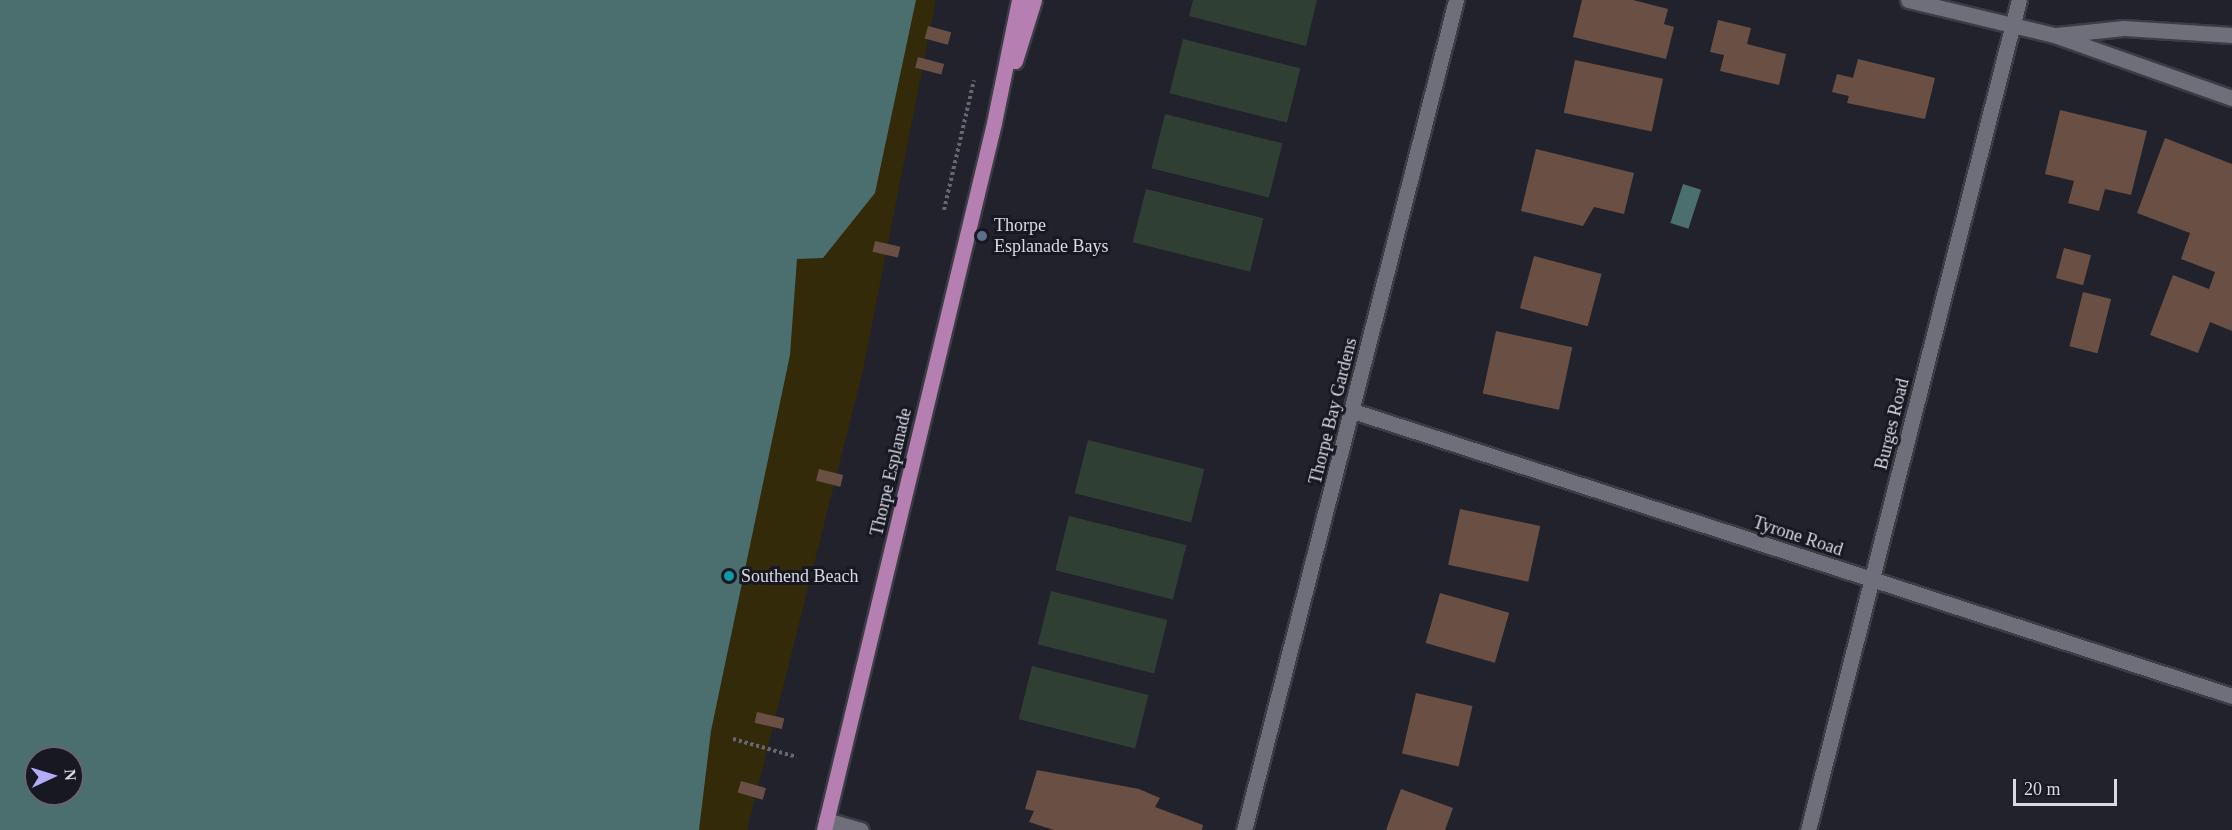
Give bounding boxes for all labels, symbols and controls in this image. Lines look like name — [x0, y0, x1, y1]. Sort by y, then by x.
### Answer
place label: Thorpe Esplanade Bays — [994, 215, 1108, 258]
marker: Thorpe Esplanade Bays — [975, 229, 989, 243]
street label: Thorpe Bay Gardens — [1304, 336, 1362, 486]
street label: Burges Road — [1870, 376, 1914, 472]
street label: Thorpe Esplanade — [866, 406, 916, 538]
street label: Tyrone Road — [1750, 511, 1846, 561]
place label: Southend Beach — [741, 565, 858, 587]
marker: Southend Beach — [722, 569, 736, 583]
north arrow — [24, 746, 84, 806]
scale bar — [2016, 767, 2120, 805]
text: N — [62, 768, 79, 781]
text: 20 m — [2024, 779, 2061, 799]

